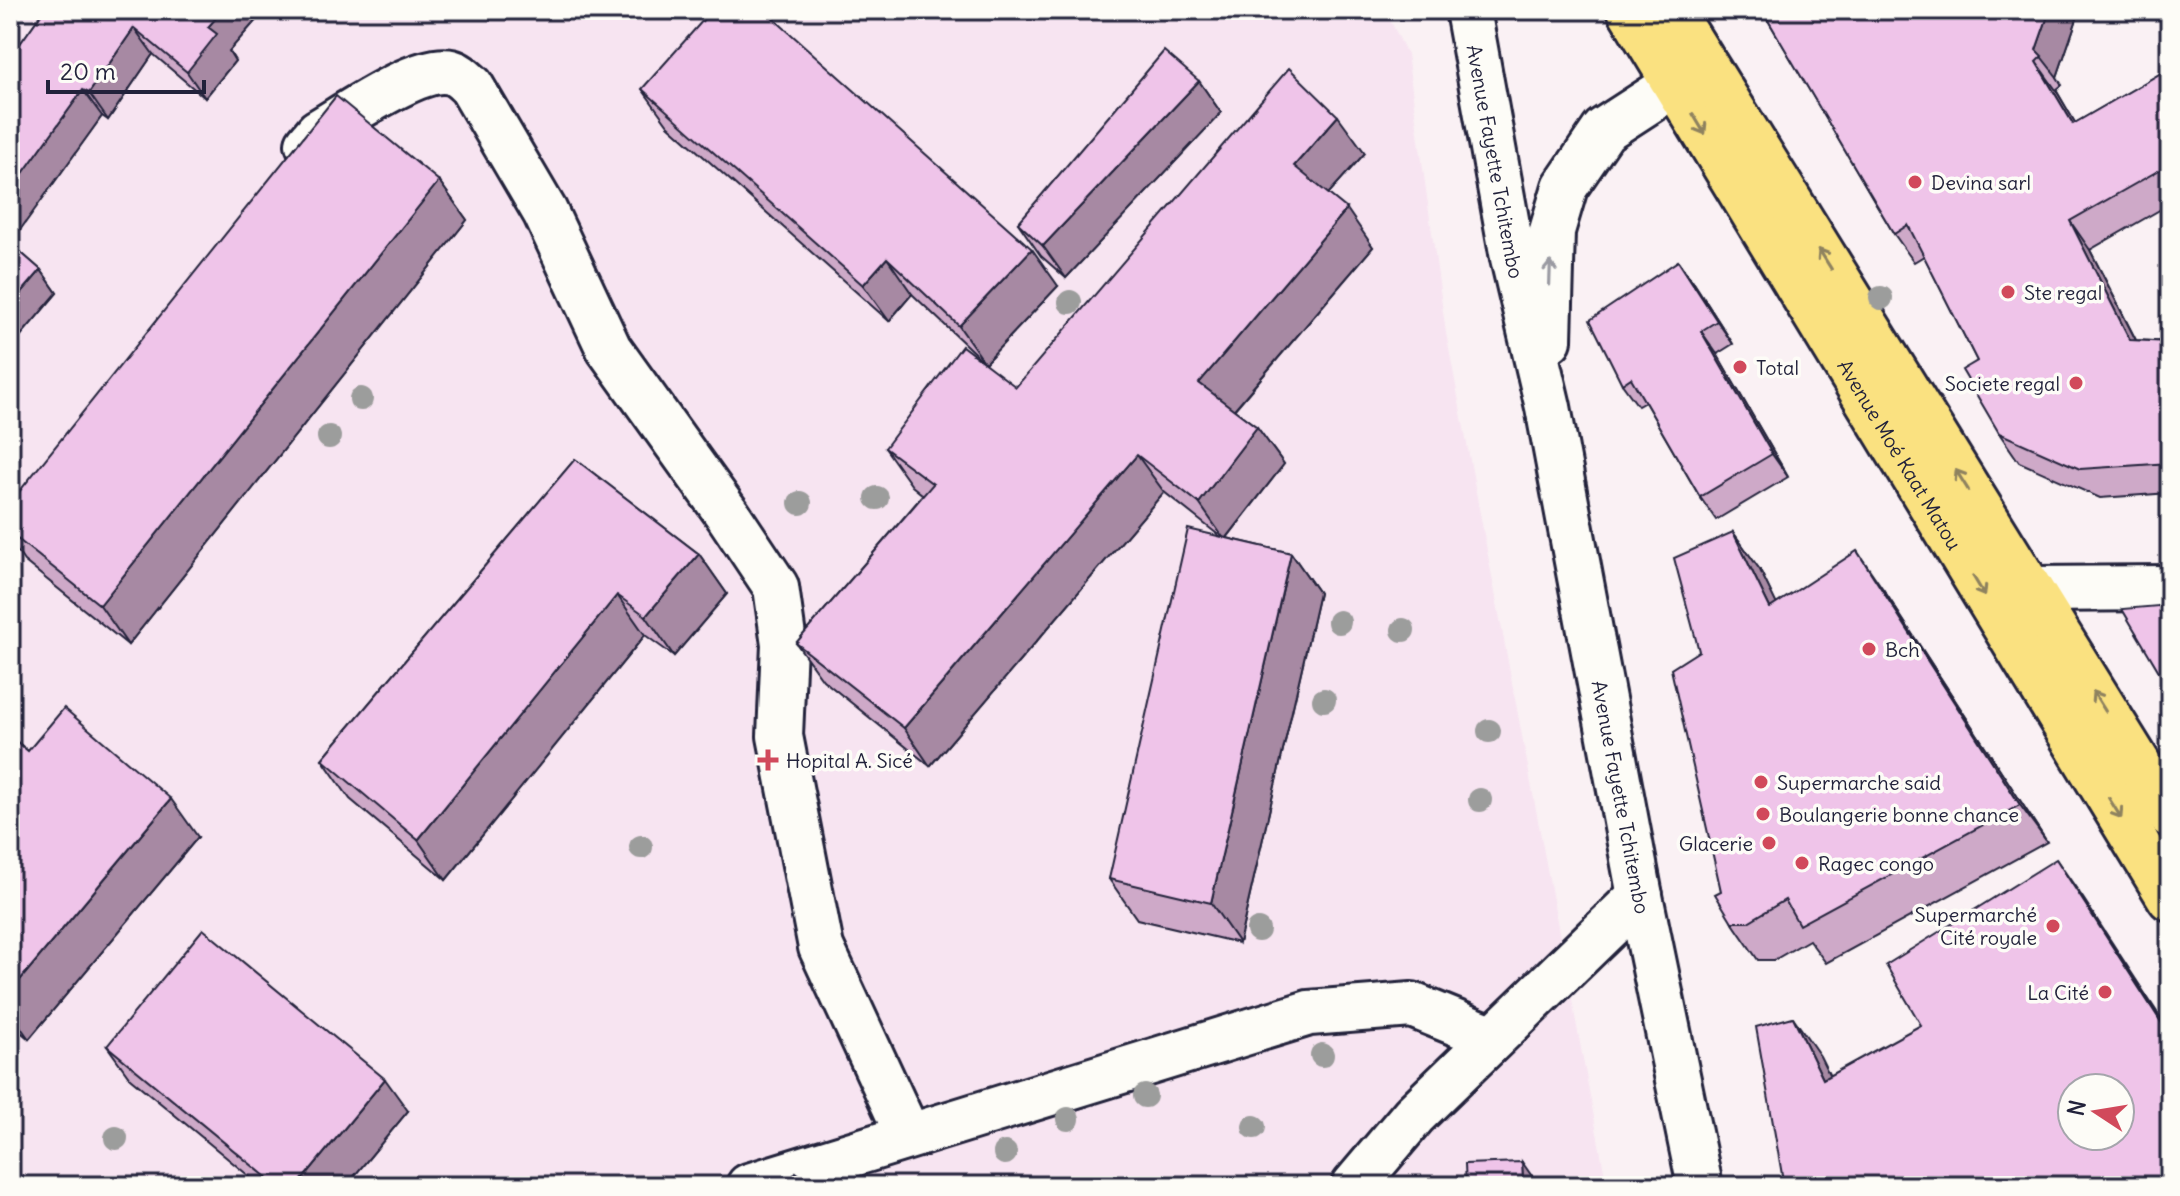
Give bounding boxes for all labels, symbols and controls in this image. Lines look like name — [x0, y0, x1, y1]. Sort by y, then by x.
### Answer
street label: Avenue Fayette Tchitembo — [1462, 43, 1530, 281]
scale bar — [48, 44, 204, 94]
text: 20 m — [60, 56, 116, 86]
one-way arrow — [1692, 112, 1708, 135]
place label: Devina sarl — [1931, 170, 2031, 195]
marker: Devina sarl — [1906, 173, 1924, 191]
one-way arrow — [1817, 248, 1833, 271]
one-way arrow — [1543, 260, 1558, 287]
place label: Ste regal — [2024, 280, 2102, 305]
marker: Ste regal — [1999, 283, 2017, 301]
street label: Avenue Moé Kaat Matou — [1833, 354, 1968, 554]
place label: Total — [1756, 355, 1799, 380]
marker: Total — [1731, 358, 1749, 376]
place label: Societe regal — [1945, 371, 2060, 396]
marker: Societe regal — [2067, 374, 2085, 392]
one-way arrow — [1954, 469, 1970, 492]
one-way arrow — [1971, 574, 1987, 597]
place label: Bch — [1885, 637, 1920, 662]
marker: Bch — [1860, 640, 1878, 658]
street label: Avenue Fayette Tchitembo — [1587, 678, 1656, 916]
one-way arrow — [2091, 690, 2107, 713]
place label: Hopital A. Sicé — [786, 748, 913, 773]
marker: Hopital A. Sicé — [757, 749, 779, 771]
place label: Supermarche said — [1777, 770, 1941, 795]
marker: Supermarche said — [1752, 773, 1770, 791]
one-way arrow — [2107, 796, 2123, 819]
place label: Boulangerie bonne chance — [1779, 802, 2019, 827]
marker: Boulangerie bonne chance — [1754, 805, 1772, 823]
place label: Glacerie — [1679, 831, 1753, 856]
marker: Glacerie — [1760, 834, 1778, 852]
place label: Ragec congo — [1818, 851, 1934, 876]
marker: Ragec congo — [1793, 854, 1811, 872]
place label: Supermarché Cité royale — [1914, 902, 2037, 950]
marker: Supermarché Cité royale — [2044, 917, 2062, 935]
place label: La Cité — [2027, 980, 2089, 1005]
marker: La Cité — [2096, 983, 2114, 1001]
north arrow — [2056, 1072, 2136, 1152]
text: N — [2061, 1097, 2092, 1118]

